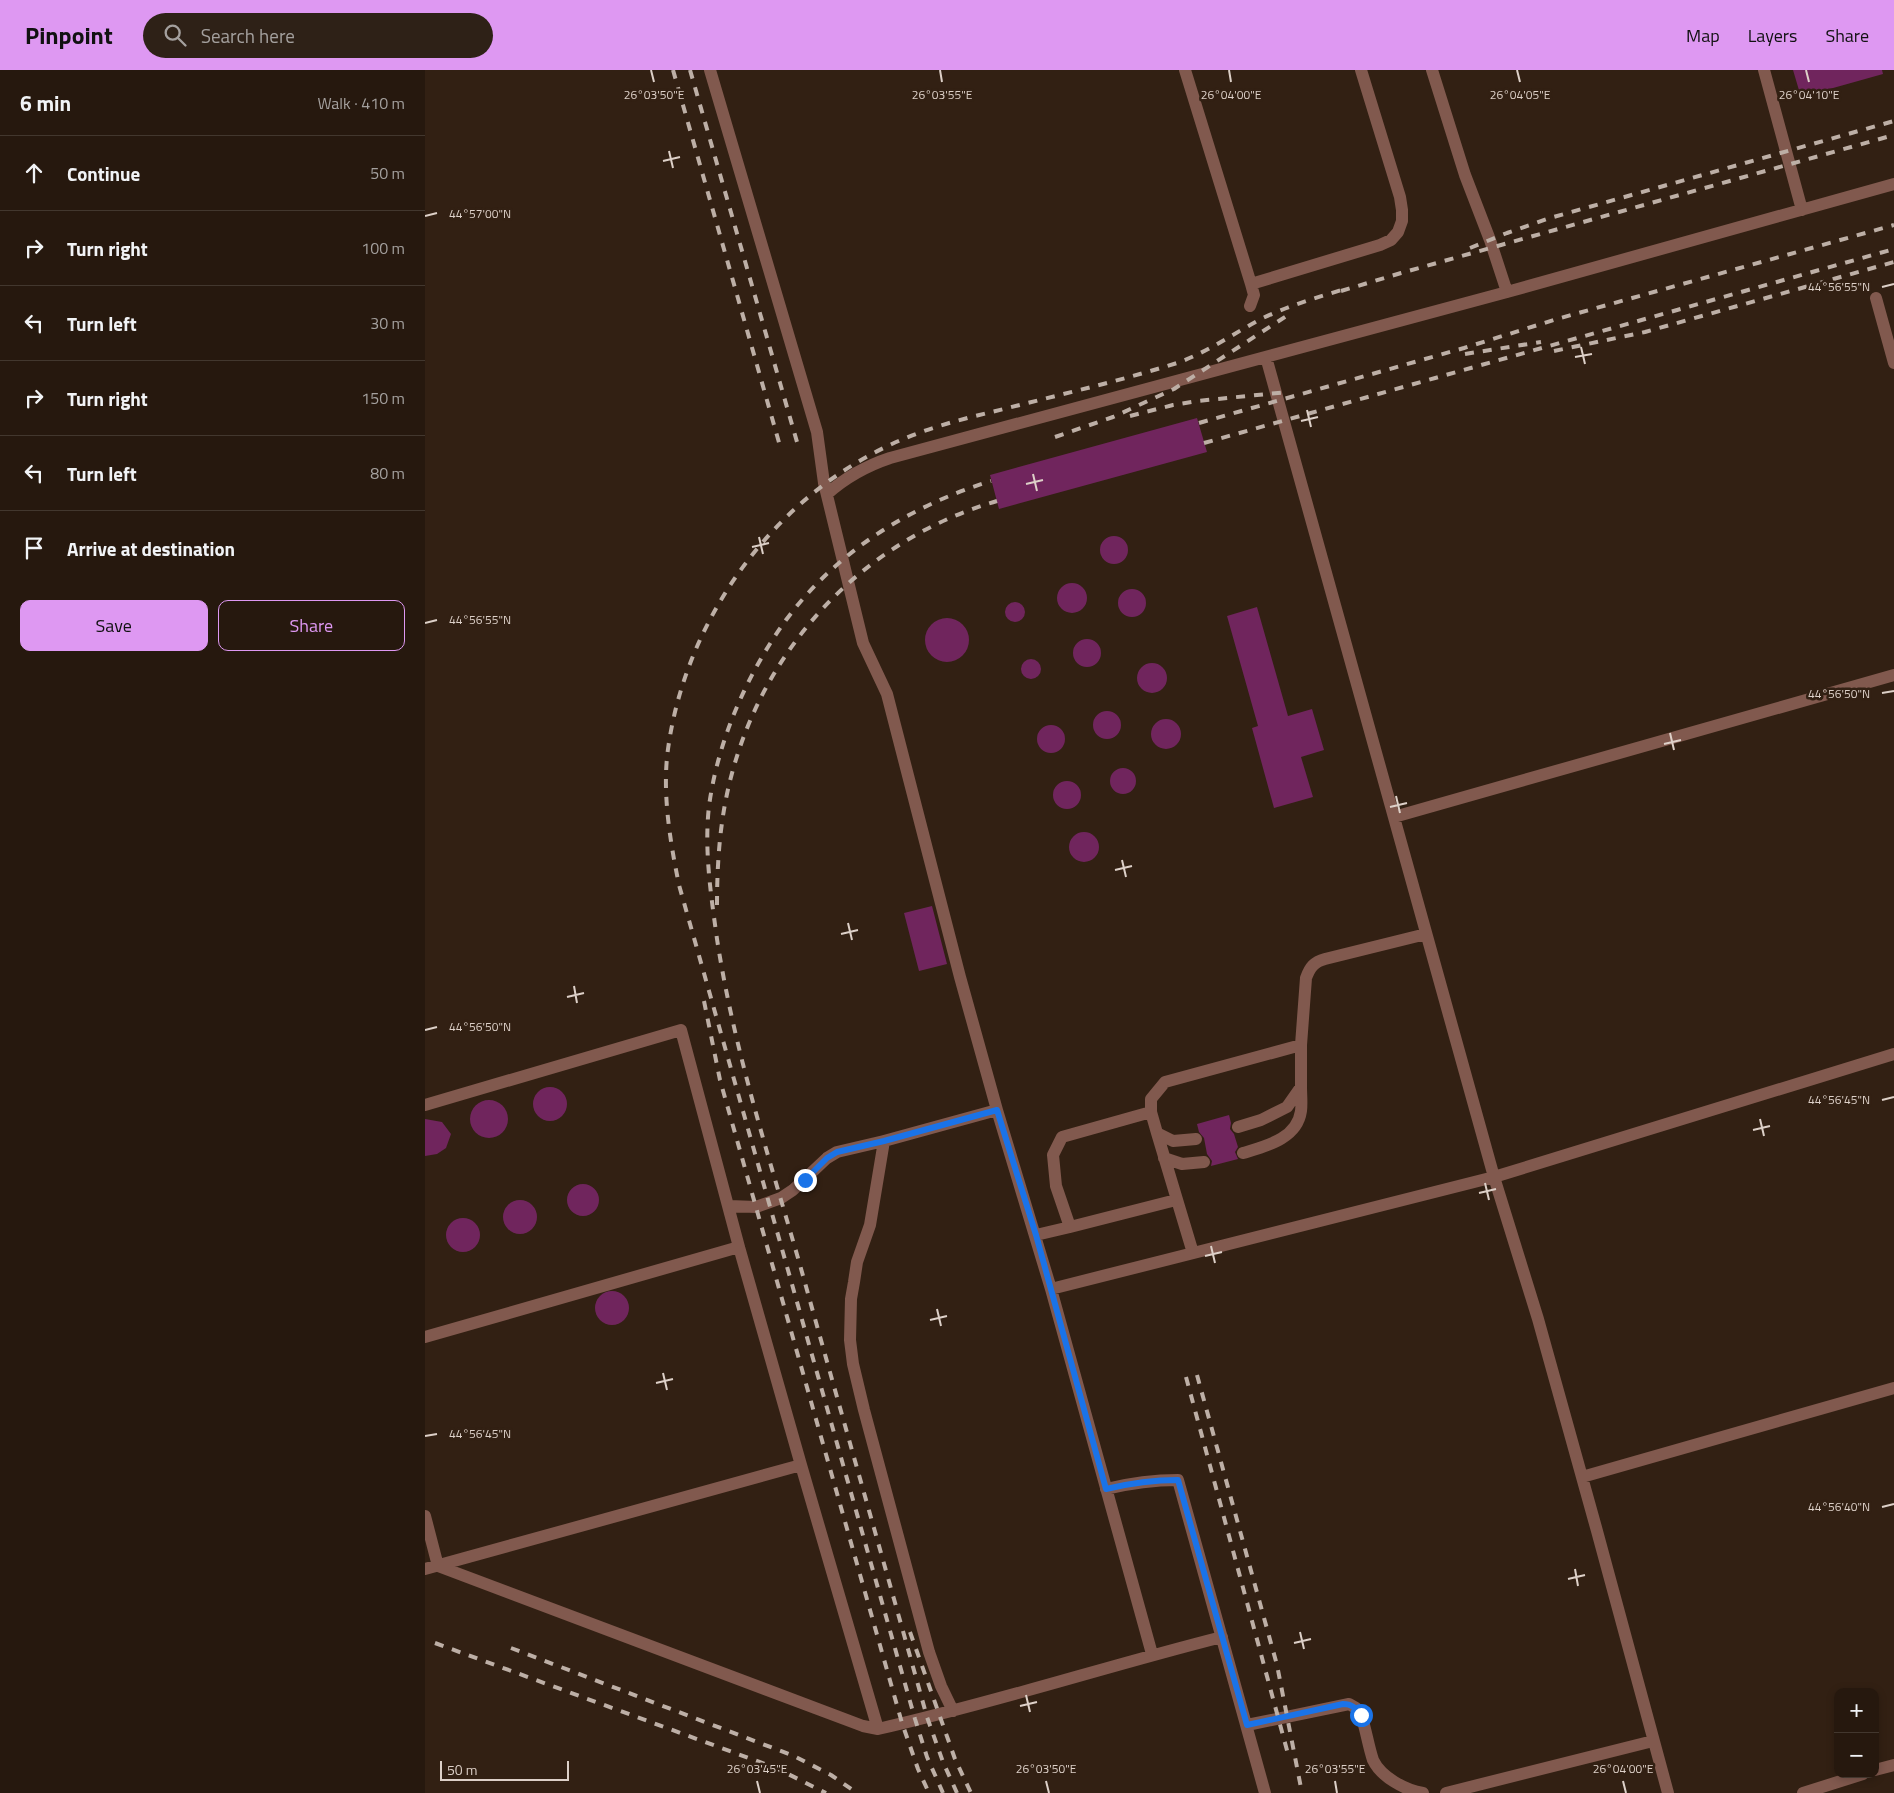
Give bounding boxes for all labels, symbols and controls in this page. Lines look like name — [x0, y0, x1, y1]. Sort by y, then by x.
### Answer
search box — [143, 13, 493, 58]
text: Pinpoint — [25, 17, 113, 53]
icon: search — [161, 21, 189, 49]
text: Search here — [201, 21, 295, 50]
text: Map — [1686, 22, 1720, 49]
text: Layers — [1748, 22, 1797, 49]
text: Share — [1825, 22, 1869, 49]
text: 26°03'50"E — [624, 85, 685, 104]
text: 26°03'55"E — [912, 85, 973, 104]
text: 26°04'00"E — [1201, 85, 1262, 104]
text: 26°04'05"E — [1490, 85, 1551, 104]
text: 26°04'10"E — [1779, 85, 1840, 104]
text: 6 min — [20, 87, 71, 119]
text: Walk · 410 m — [317, 91, 405, 115]
icon: ahead — [20, 159, 48, 187]
text: Continue — [67, 159, 140, 188]
text: 50 m — [370, 161, 405, 185]
text: 44°57'00"N — [449, 204, 511, 223]
icon: right — [20, 234, 48, 262]
text: Turn right — [67, 234, 148, 263]
text: 100 m — [361, 236, 405, 260]
text: 44°56'55"N — [1808, 277, 1870, 296]
icon: left — [20, 309, 48, 337]
text: Turn left — [67, 309, 137, 338]
text: 30 m — [370, 311, 405, 335]
icon: right — [20, 384, 48, 412]
text: Turn right — [67, 384, 148, 413]
text: 150 m — [361, 386, 405, 410]
icon: left — [20, 459, 48, 487]
text: Turn left — [67, 459, 137, 488]
text: 80 m — [370, 461, 405, 485]
icon: arrive — [20, 534, 48, 562]
text: Arrive at destination — [67, 534, 235, 563]
button: Save — [20, 600, 208, 651]
button: Share — [218, 600, 405, 651]
text: 44°56'55"N — [449, 610, 511, 629]
text: 44°56'50"N — [1808, 684, 1870, 703]
text: 44°56'50"N — [449, 1017, 511, 1036]
text: 44°56'45"N — [1808, 1090, 1870, 1109]
route end — [794, 1169, 817, 1192]
text: 44°56'45"N — [449, 1424, 511, 1443]
text: 44°56'40"N — [1808, 1497, 1870, 1516]
map controls — [1834, 1688, 1879, 1778]
button: + — [1834, 1688, 1879, 1733]
route start — [1350, 1704, 1373, 1727]
button: − — [1834, 1733, 1879, 1778]
scale bar — [440, 1758, 569, 1781]
text: 50 m — [447, 1759, 477, 1780]
text: 26°03'45"E — [727, 1759, 788, 1778]
text: 26°03'50"E — [1016, 1759, 1077, 1778]
text: 26°03'55"E — [1305, 1759, 1366, 1778]
text: 26°04'00"E — [1593, 1759, 1654, 1778]

